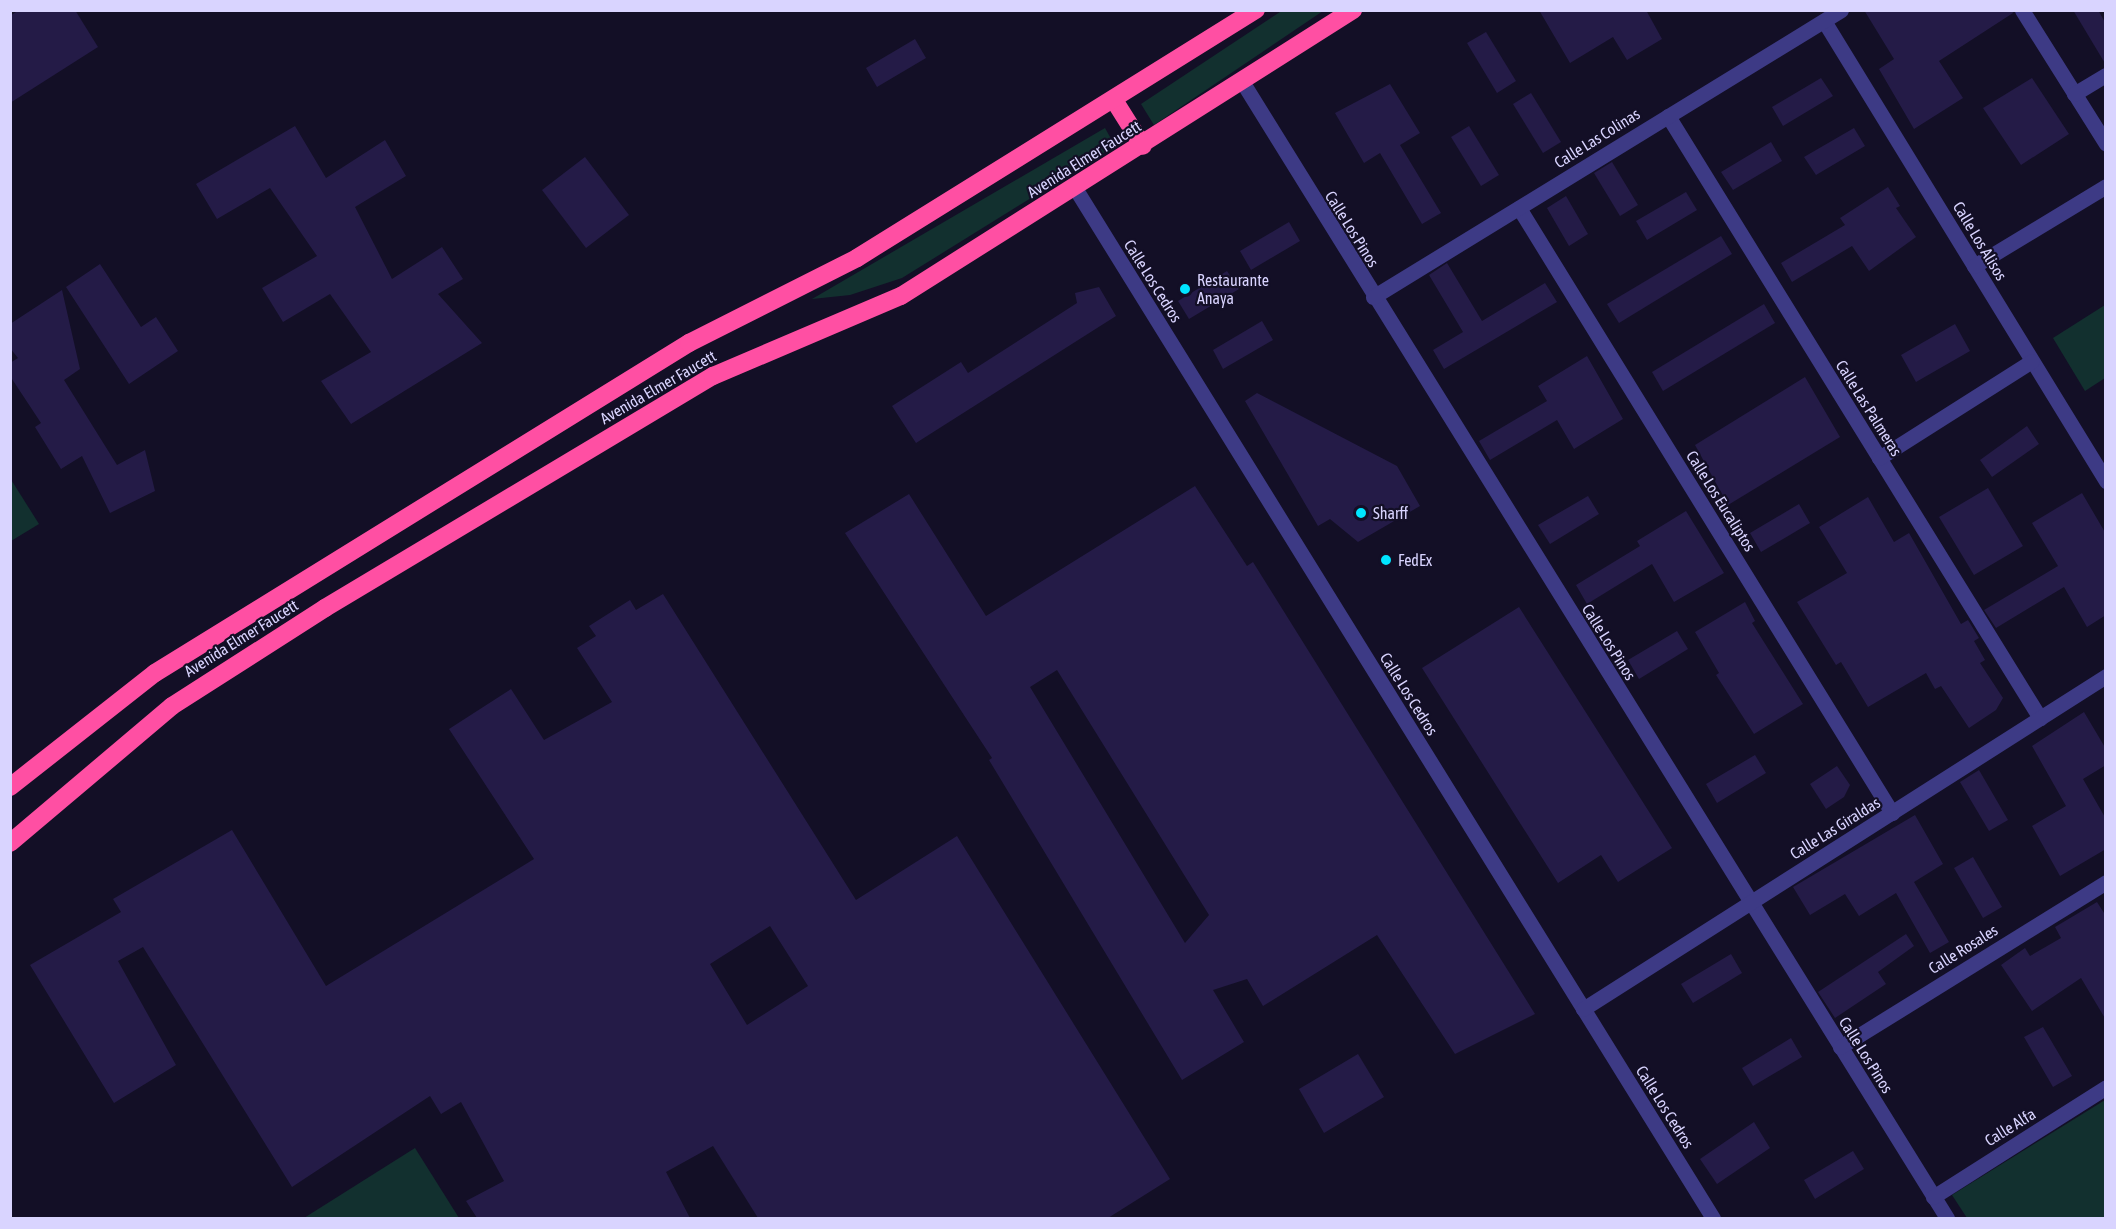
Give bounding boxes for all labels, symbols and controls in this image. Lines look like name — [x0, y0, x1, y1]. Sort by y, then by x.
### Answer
street label: Calle Las Colinas — [1551, 104, 1643, 172]
street label: Avenida Elmer Faucett — [1024, 116, 1144, 202]
street label: Calle Los Pinos — [1321, 187, 1383, 271]
street label: Calle Los Alisos — [1949, 198, 2011, 284]
street label: Calle Los Cedros — [1120, 236, 1186, 326]
place label: Restaurante Anaya — [1197, 270, 1269, 308]
marker: Restaurante Anaya — [1178, 282, 1192, 296]
street label: Avenida Elmer Faucett — [597, 346, 719, 428]
street label: Calle Las Palmeras — [1832, 357, 1906, 459]
street label: Calle Los Eucaliptos — [1682, 447, 1760, 555]
place label: Sharff — [1373, 503, 1408, 523]
marker: Sharff — [1354, 506, 1368, 520]
place label: FedEx — [1398, 550, 1432, 570]
marker: FedEx — [1379, 553, 1393, 567]
street label: Avenida Elmer Faucett — [181, 595, 301, 681]
street label: Calle Los Pinos — [1578, 600, 1640, 684]
street label: Calle Los Cedros — [1376, 649, 1442, 739]
street label: Calle Las Giraldas — [1786, 793, 1884, 863]
street label: Calle Rosales — [1925, 920, 2001, 978]
street label: Calle Los Pinos — [1835, 1013, 1897, 1097]
street label: Calle Los Cedros — [1632, 1062, 1698, 1152]
street label: Calle Alfa — [1981, 1104, 2039, 1150]

